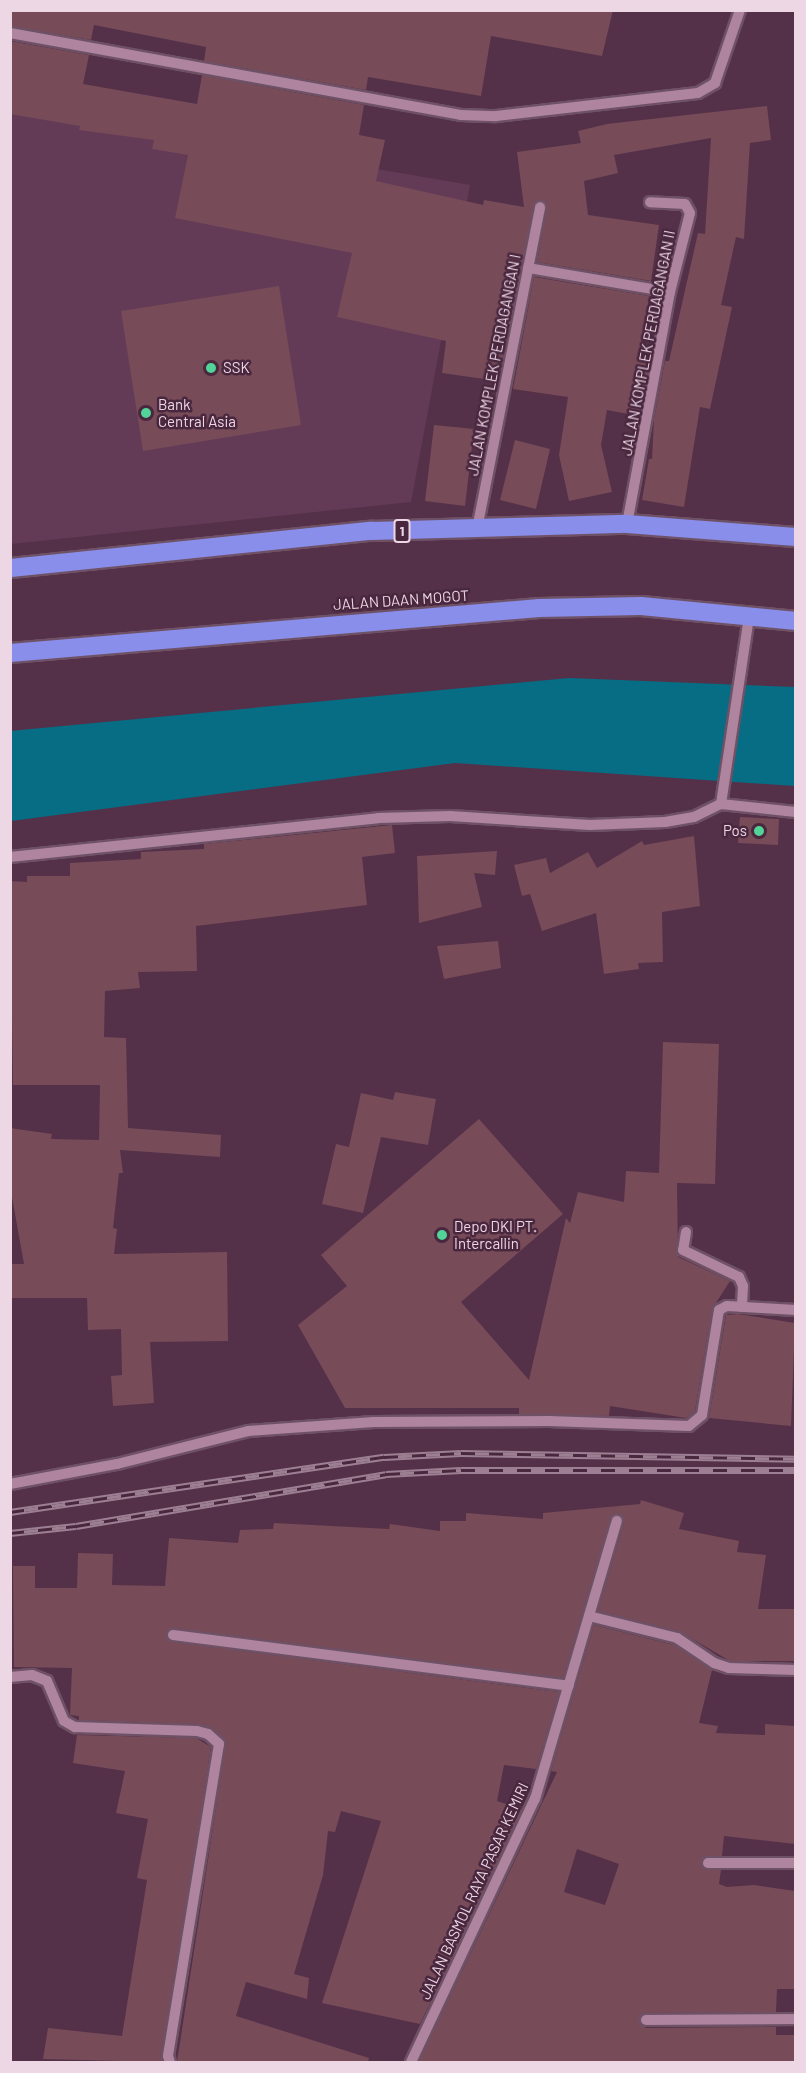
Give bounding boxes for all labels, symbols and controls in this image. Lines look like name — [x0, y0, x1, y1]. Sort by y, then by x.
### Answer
street label: JALAN KOMPLEK PERDAGANGAN II — [617, 229, 679, 457]
street label: JALAN KOMPLEK PERDAGANGAN I — [464, 253, 524, 477]
place label: SSK — [223, 359, 250, 377]
marker: SSK — [204, 361, 218, 375]
place label: Bank Central Asia — [158, 395, 236, 430]
marker: Bank Central Asia — [139, 406, 153, 420]
road number: 1 — [393, 520, 411, 542]
street label: JALAN DAAN MOGOT — [332, 586, 470, 614]
place label: Pos — [723, 822, 747, 840]
marker: Pos — [752, 824, 766, 838]
place label: Depo DKI PT. Intercallin — [454, 1217, 537, 1252]
marker: Depo DKI PT. Intercallin — [435, 1228, 449, 1242]
street label: JALAN BASMOL RAYA PASAR KEMIRI — [416, 1780, 532, 2002]

